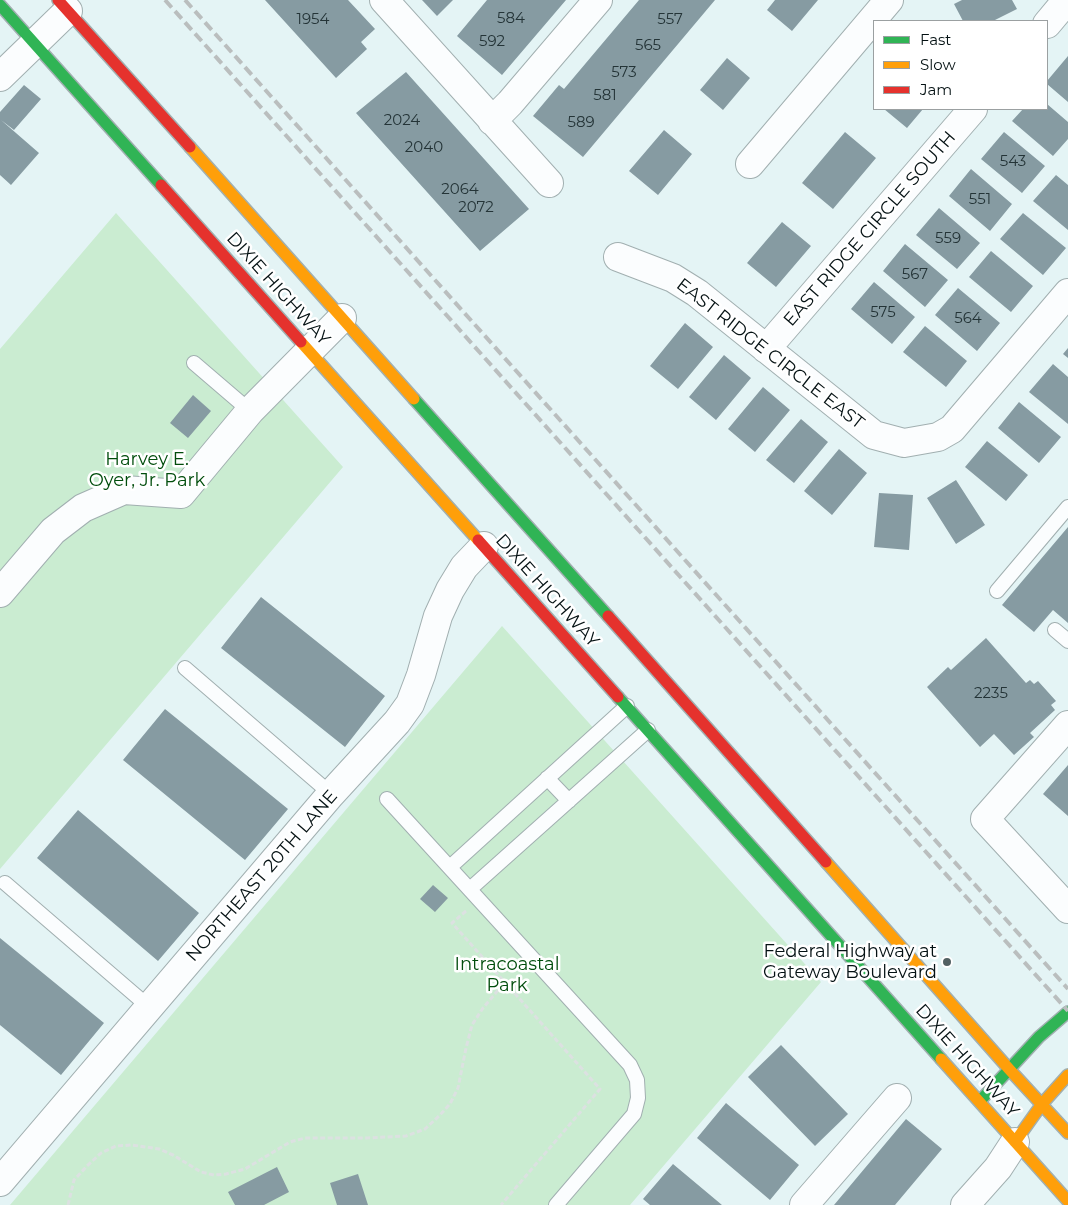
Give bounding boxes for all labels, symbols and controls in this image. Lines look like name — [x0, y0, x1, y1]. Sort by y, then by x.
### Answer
house number: 584 — [497, 10, 525, 28]
house number: 1954 — [297, 11, 329, 29]
house number: 557 — [657, 11, 683, 29]
legend — [873, 20, 1048, 110]
text: Fast — [920, 30, 951, 49]
house number: 592 — [479, 33, 505, 51]
house number: 565 — [635, 37, 661, 55]
text: Slow — [920, 55, 956, 74]
house number: 573 — [611, 64, 637, 82]
text: Jam — [920, 80, 952, 99]
house number: 581 — [593, 87, 617, 105]
house number: 2024 — [384, 112, 420, 130]
house number: 589 — [567, 114, 595, 132]
street label: EAST RIDGE CIRCLE SOUTH — [779, 127, 961, 331]
house number: 2040 — [405, 139, 443, 157]
house number: 543 — [1000, 153, 1026, 171]
house number: 2064 — [441, 181, 479, 199]
house number: 551 — [969, 191, 991, 209]
house number: 2072 — [458, 199, 494, 217]
street label: DIXIE HIGHWAY — [222, 228, 334, 350]
house number: 559 — [935, 230, 961, 248]
house number: 567 — [902, 266, 928, 284]
street label: EAST RIDGE CIRCLE EAST — [672, 274, 868, 434]
house number: 575 — [870, 304, 896, 322]
house number: 564 — [954, 310, 982, 328]
park label: Harvey E. Oyer, Jr. Park — [89, 449, 205, 492]
street label: DIXIE HIGHWAY — [491, 530, 603, 652]
house number: 2235 — [974, 685, 1008, 703]
street label: NORTHEAST 20TH LANE — [182, 786, 342, 966]
place label: Federal Highway at Gateway Boulevard — [763, 941, 937, 984]
park label: Intracoastal Park — [454, 954, 560, 996]
marker: Federal Highway at Gateway Boulevard — [941, 956, 953, 968]
street label: DIXIE HIGHWAY — [911, 1000, 1023, 1122]

